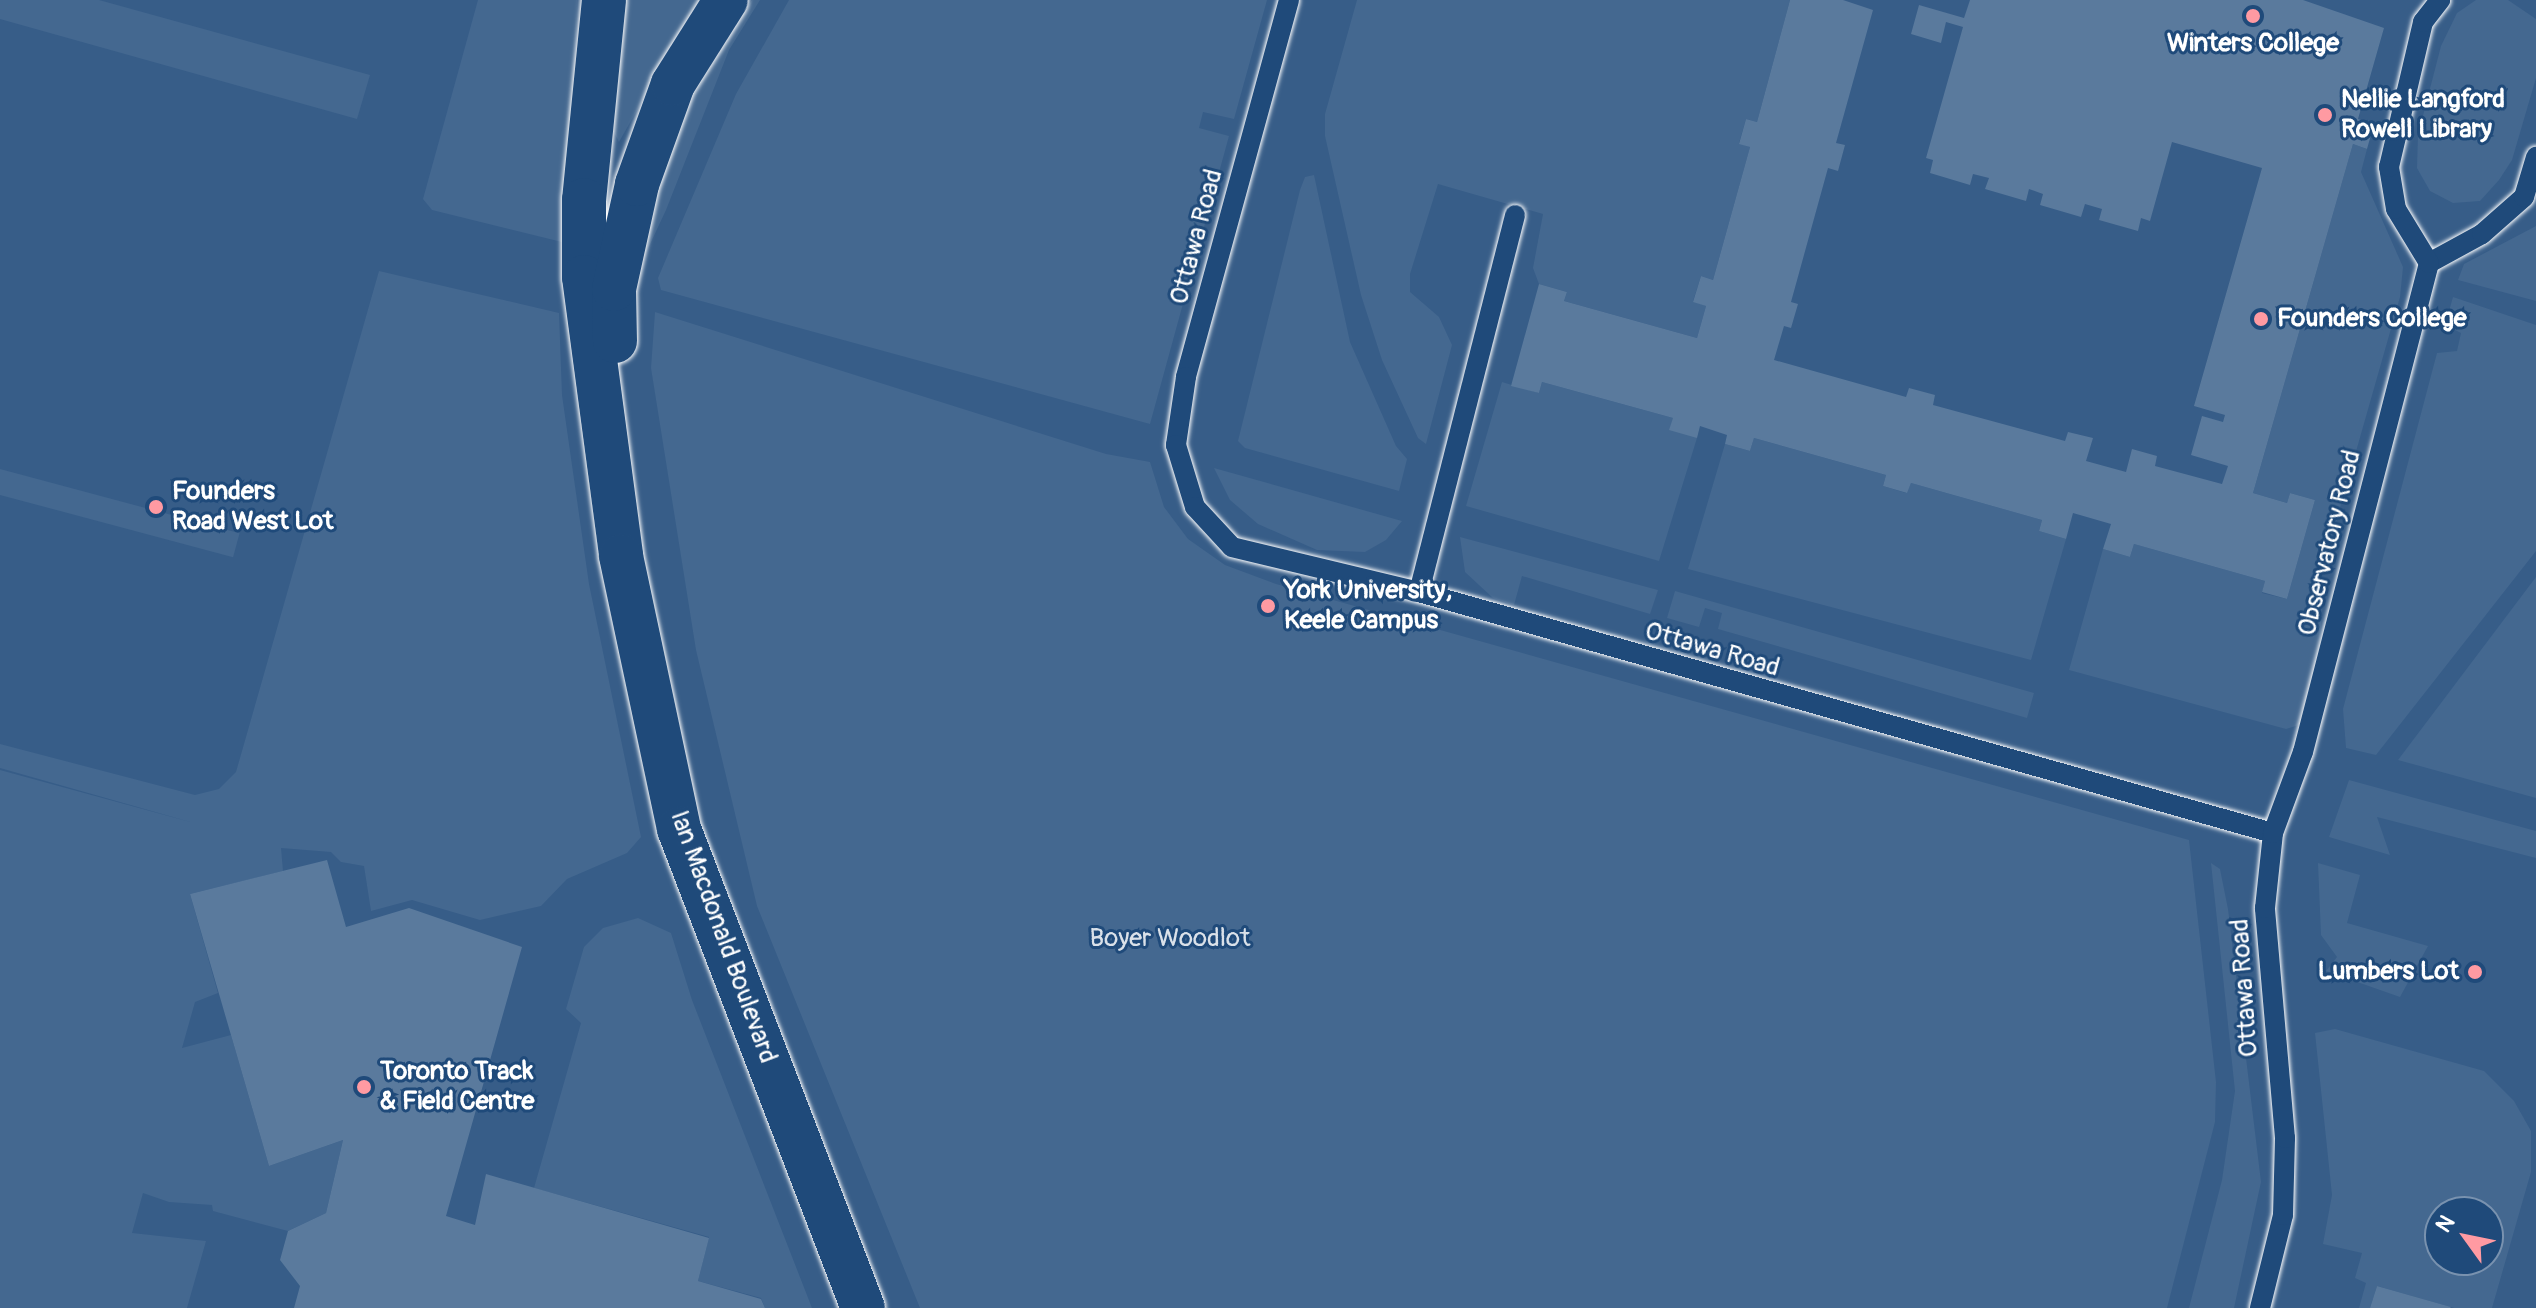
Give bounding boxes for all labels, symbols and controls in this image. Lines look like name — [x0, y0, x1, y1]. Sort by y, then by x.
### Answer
marker: Winters College — [2244, 7, 2262, 25]
place label: Winters College — [2167, 28, 2339, 60]
place label: Nellie Langford Rowell Library — [2341, 84, 2505, 146]
marker: Nellie Langford Rowell Library — [2316, 106, 2334, 124]
street label: Ottawa Road — [1164, 166, 1230, 308]
place label: Founders College — [2277, 303, 2467, 335]
marker: Founders College — [2252, 310, 2270, 328]
street label: Observatory Road — [2292, 447, 2368, 639]
place label: Founders Road West Lot — [172, 476, 333, 538]
marker: Founders Road West Lot — [147, 498, 165, 516]
place label: York University, Keele Campus — [1284, 575, 1452, 636]
marker: York University, Keele Campus — [1259, 597, 1277, 615]
street label: Ottawa Road — [1641, 616, 1783, 684]
street label: Ian Macdonald Boulevard — [663, 807, 783, 1067]
street label: Ottawa Road — [2225, 918, 2265, 1058]
park label: Boyer Woodlot — [1090, 923, 1250, 955]
place label: Lumbers Lot — [2318, 956, 2459, 988]
marker: Lumbers Lot — [2466, 963, 2484, 981]
place label: Toronto Track & Field Centre — [380, 1056, 534, 1118]
marker: Toronto Track & Field Centre — [355, 1078, 373, 1096]
north arrow — [2424, 1196, 2504, 1276]
text: N — [2430, 1210, 2461, 1238]

